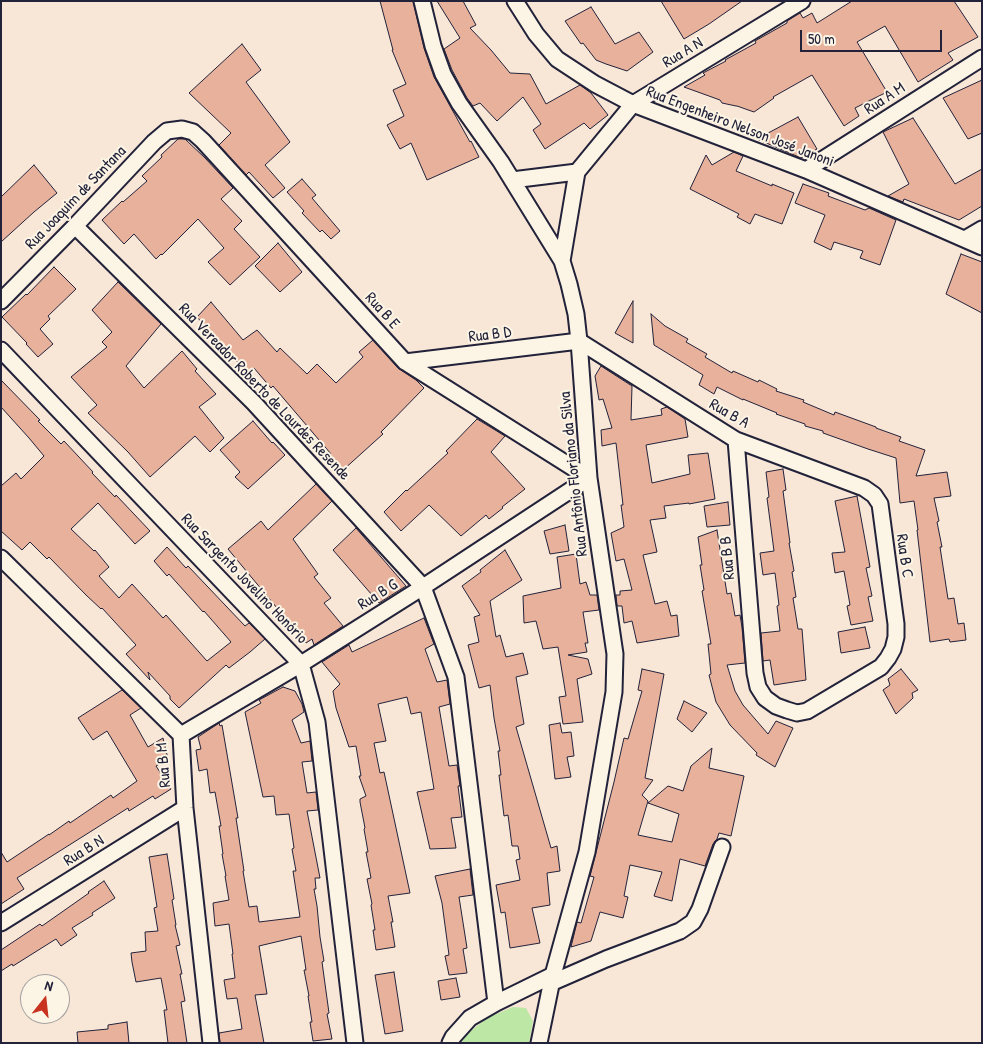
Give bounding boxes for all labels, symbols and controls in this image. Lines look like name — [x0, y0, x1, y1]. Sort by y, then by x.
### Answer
scale bar — [803, 20, 946, 52]
text: 50 m — [808, 28, 835, 49]
street label: Rua A N — [659, 34, 707, 72]
street label: Rua A M — [861, 79, 909, 119]
street label: Rua Engenheiro Nelson José Janoni — [643, 82, 837, 172]
street label: Rua Joaquim de Santana — [22, 142, 130, 254]
street label: Rua B E — [361, 289, 403, 333]
street label: Rua Vereador Roberto de Lourdes Resende — [174, 300, 354, 484]
street label: Rua B D — [467, 323, 513, 347]
street label: Rua Antônio Floriano da Silva — [556, 391, 592, 557]
street label: Rua B A — [705, 395, 753, 433]
street label: Rua Sargento Jovelino Honório — [177, 510, 311, 648]
street label: Rua B C — [891, 533, 917, 579]
street label: Rua B B — [717, 535, 739, 581]
street label: Rua B G — [355, 575, 401, 615]
street label: Rua B M — [152, 742, 176, 788]
street label: Rua B N — [60, 831, 108, 871]
north arrow — [20, 974, 70, 1024]
text: N — [43, 975, 55, 995]

